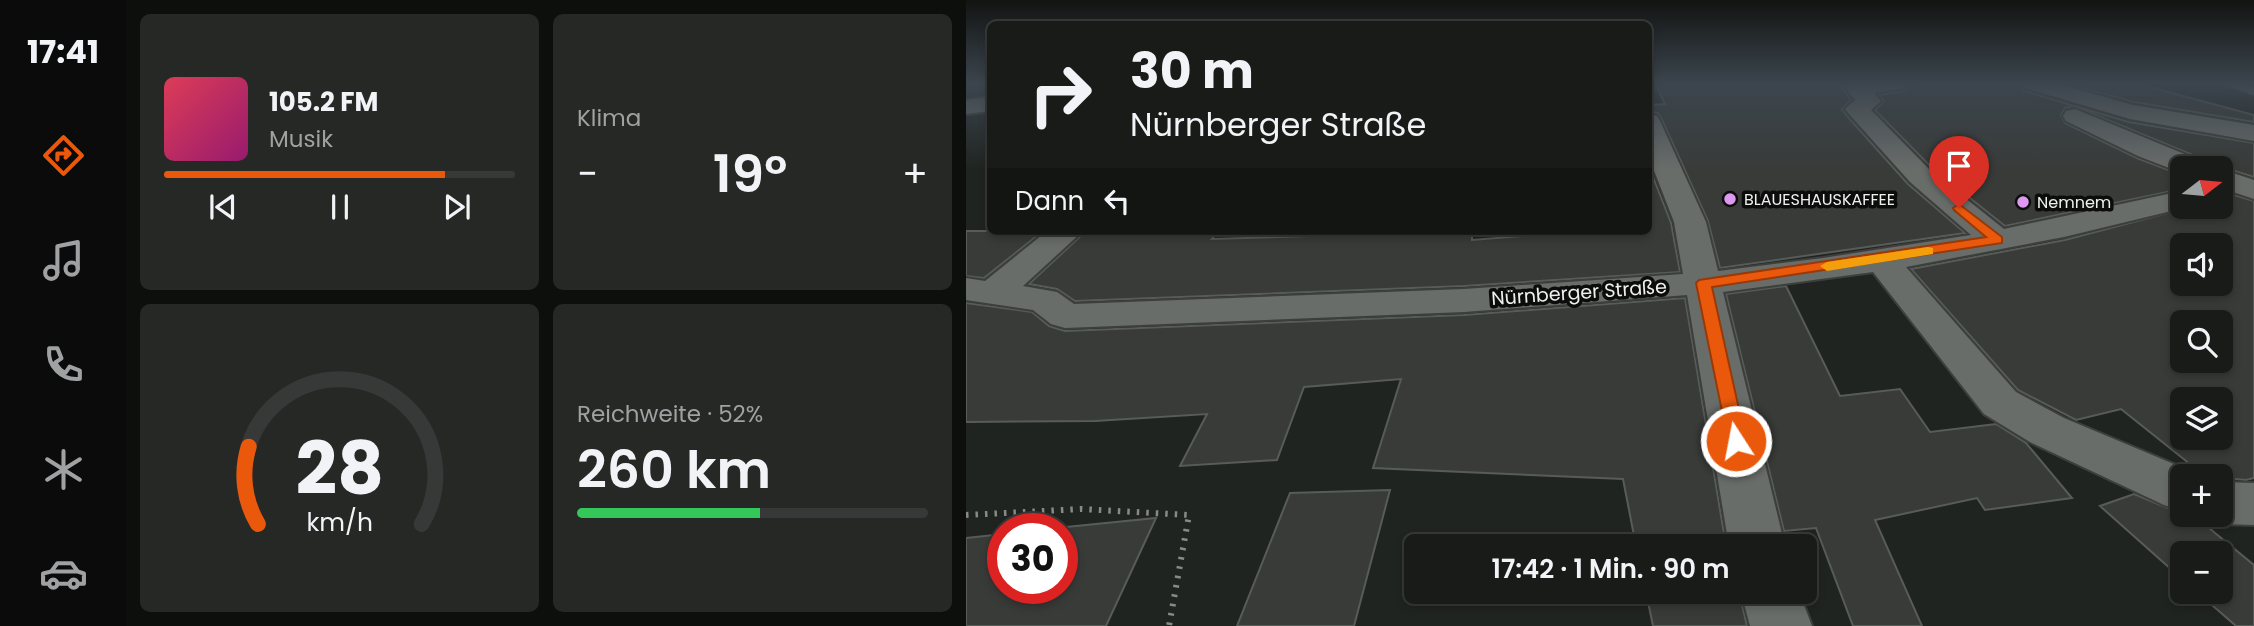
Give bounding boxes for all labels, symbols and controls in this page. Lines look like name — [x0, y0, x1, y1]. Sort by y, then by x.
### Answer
text: 17:41 — [27, 29, 99, 74]
text: 30 m — [1130, 37, 1254, 105]
icon: right — [1015, 49, 1106, 140]
text: 105.2 FM — [269, 84, 378, 120]
text: Klima — [577, 102, 641, 134]
text: Nürnberger Straße — [1130, 102, 1426, 147]
text: Musik — [269, 123, 333, 155]
icon: directions — [39, 131, 88, 180]
pin — [1929, 136, 1989, 208]
text: 19° — [713, 137, 787, 210]
text: − — [577, 147, 598, 200]
text: + — [902, 147, 928, 200]
icon: arrive — [1940, 147, 1978, 185]
north arrow — [2170, 156, 2233, 219]
map controls — [2170, 156, 2233, 604]
icon: left — [1098, 182, 1136, 220]
text: Dann — [1015, 183, 1084, 219]
icon: previous — [204, 188, 242, 226]
icon: pause — [321, 188, 359, 226]
icon: next — [438, 188, 476, 226]
place label: BLAUESHAUSKAFFEE — [1744, 188, 1895, 211]
marker: BLAUESHAUSKAFFEE — [1722, 191, 1738, 207]
place label: Nemnem — [2037, 191, 2111, 214]
marker: Nemnem — [2015, 194, 2031, 210]
button: sound — [2170, 233, 2233, 296]
icon: music — [39, 236, 88, 285]
street label: Nürnberger Straße — [1490, 273, 1668, 312]
button: search — [2170, 310, 2233, 373]
icon: phone — [39, 340, 88, 389]
button: layers — [2170, 387, 2233, 450]
text: Reichweite · 52% — [577, 398, 763, 430]
position arrow — [1699, 404, 1773, 478]
text: 28 — [295, 418, 384, 519]
text: 260 km — [577, 433, 771, 506]
icon: climate — [39, 445, 88, 494]
button: + — [2170, 464, 2233, 527]
text: km/h — [306, 505, 373, 540]
speed limit sign: 30 — [987, 513, 1078, 604]
button: − — [2170, 541, 2233, 604]
icon: car — [39, 549, 88, 598]
text: 17:42 · 1 Min. · 90 m — [1491, 551, 1730, 587]

